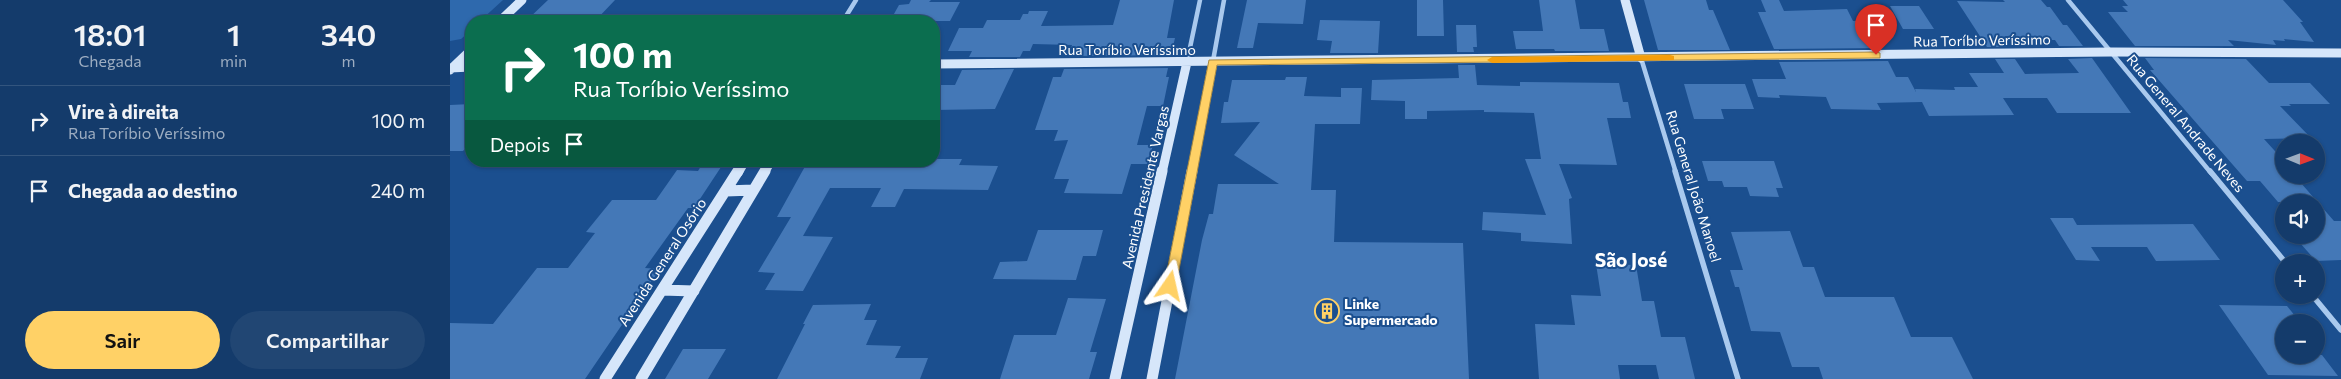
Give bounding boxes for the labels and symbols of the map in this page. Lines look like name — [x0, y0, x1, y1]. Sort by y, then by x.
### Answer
pin — [1855, 4, 1897, 55]
street label: Rua Toríbio Veríssimo — [1913, 30, 2051, 50]
street label: Rua Toríbio Veríssimo — [1058, 41, 1196, 58]
street label: Rua General Andrade Neves — [2123, 51, 2249, 195]
street label: Avenida Presidente Vargas — [1118, 104, 1172, 270]
street label: Rua General João Manoel — [1663, 108, 1725, 264]
north arrow — [2275, 134, 2325, 184]
street label: Avenida General Osório — [614, 195, 710, 329]
district label: São José — [1595, 248, 1667, 271]
position arrow — [1143, 259, 1195, 311]
place label: Linke Supermercado — [1344, 295, 1438, 328]
building icon: Linke Supermercado — [1314, 298, 1340, 324]

